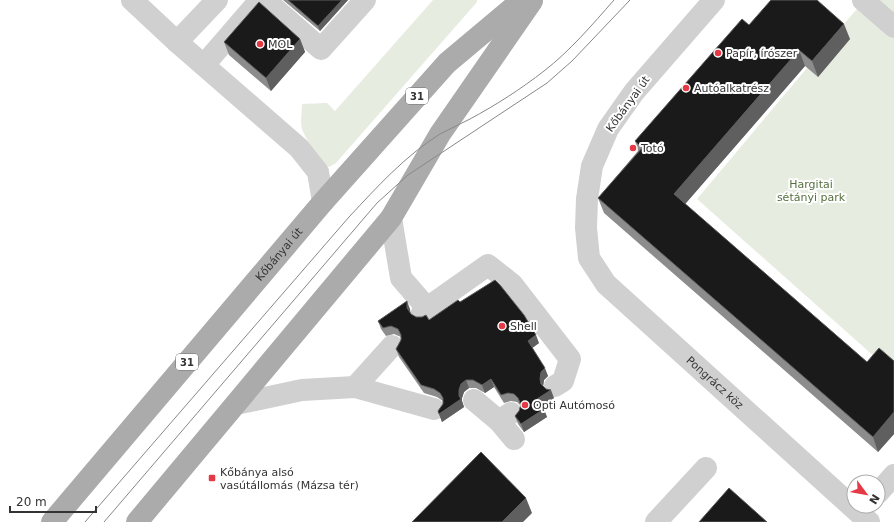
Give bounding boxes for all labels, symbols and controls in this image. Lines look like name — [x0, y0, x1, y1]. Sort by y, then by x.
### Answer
place label: MOL — [268, 38, 293, 51]
marker: MOL — [255, 39, 265, 49]
place label: Papír, írószer — [726, 47, 798, 60]
marker: Papír, írószer — [713, 48, 723, 58]
street label: Kőbányai út — [603, 73, 653, 134]
place label: Autóalkatrész — [694, 82, 769, 95]
marker: Autóalkatrész — [681, 83, 691, 93]
road number: 31 — [406, 88, 428, 104]
place label: Totó — [640, 142, 664, 155]
marker: Totó — [628, 143, 638, 153]
park label: Hargitai sétányi park — [777, 178, 846, 204]
street label: Kőbányai út — [253, 224, 305, 283]
place label: Shell — [510, 320, 537, 333]
marker: Shell — [497, 321, 507, 331]
road number: 31 — [176, 354, 198, 370]
street label: Pongrácz köz — [684, 354, 746, 412]
place label: Opti Autómosó — [533, 399, 615, 412]
marker: Opti Autómosó — [520, 400, 530, 410]
place label: Kőbánya alsó vasútállomás (Mázsa tér) — [220, 466, 359, 492]
marker: Kőbánya alsó vasútállomás (Mázsa tér) — [207, 473, 217, 483]
north arrow — [846, 474, 886, 514]
scale bar — [10, 488, 96, 514]
text: N — [866, 492, 882, 506]
text: 20 m — [16, 495, 47, 509]

